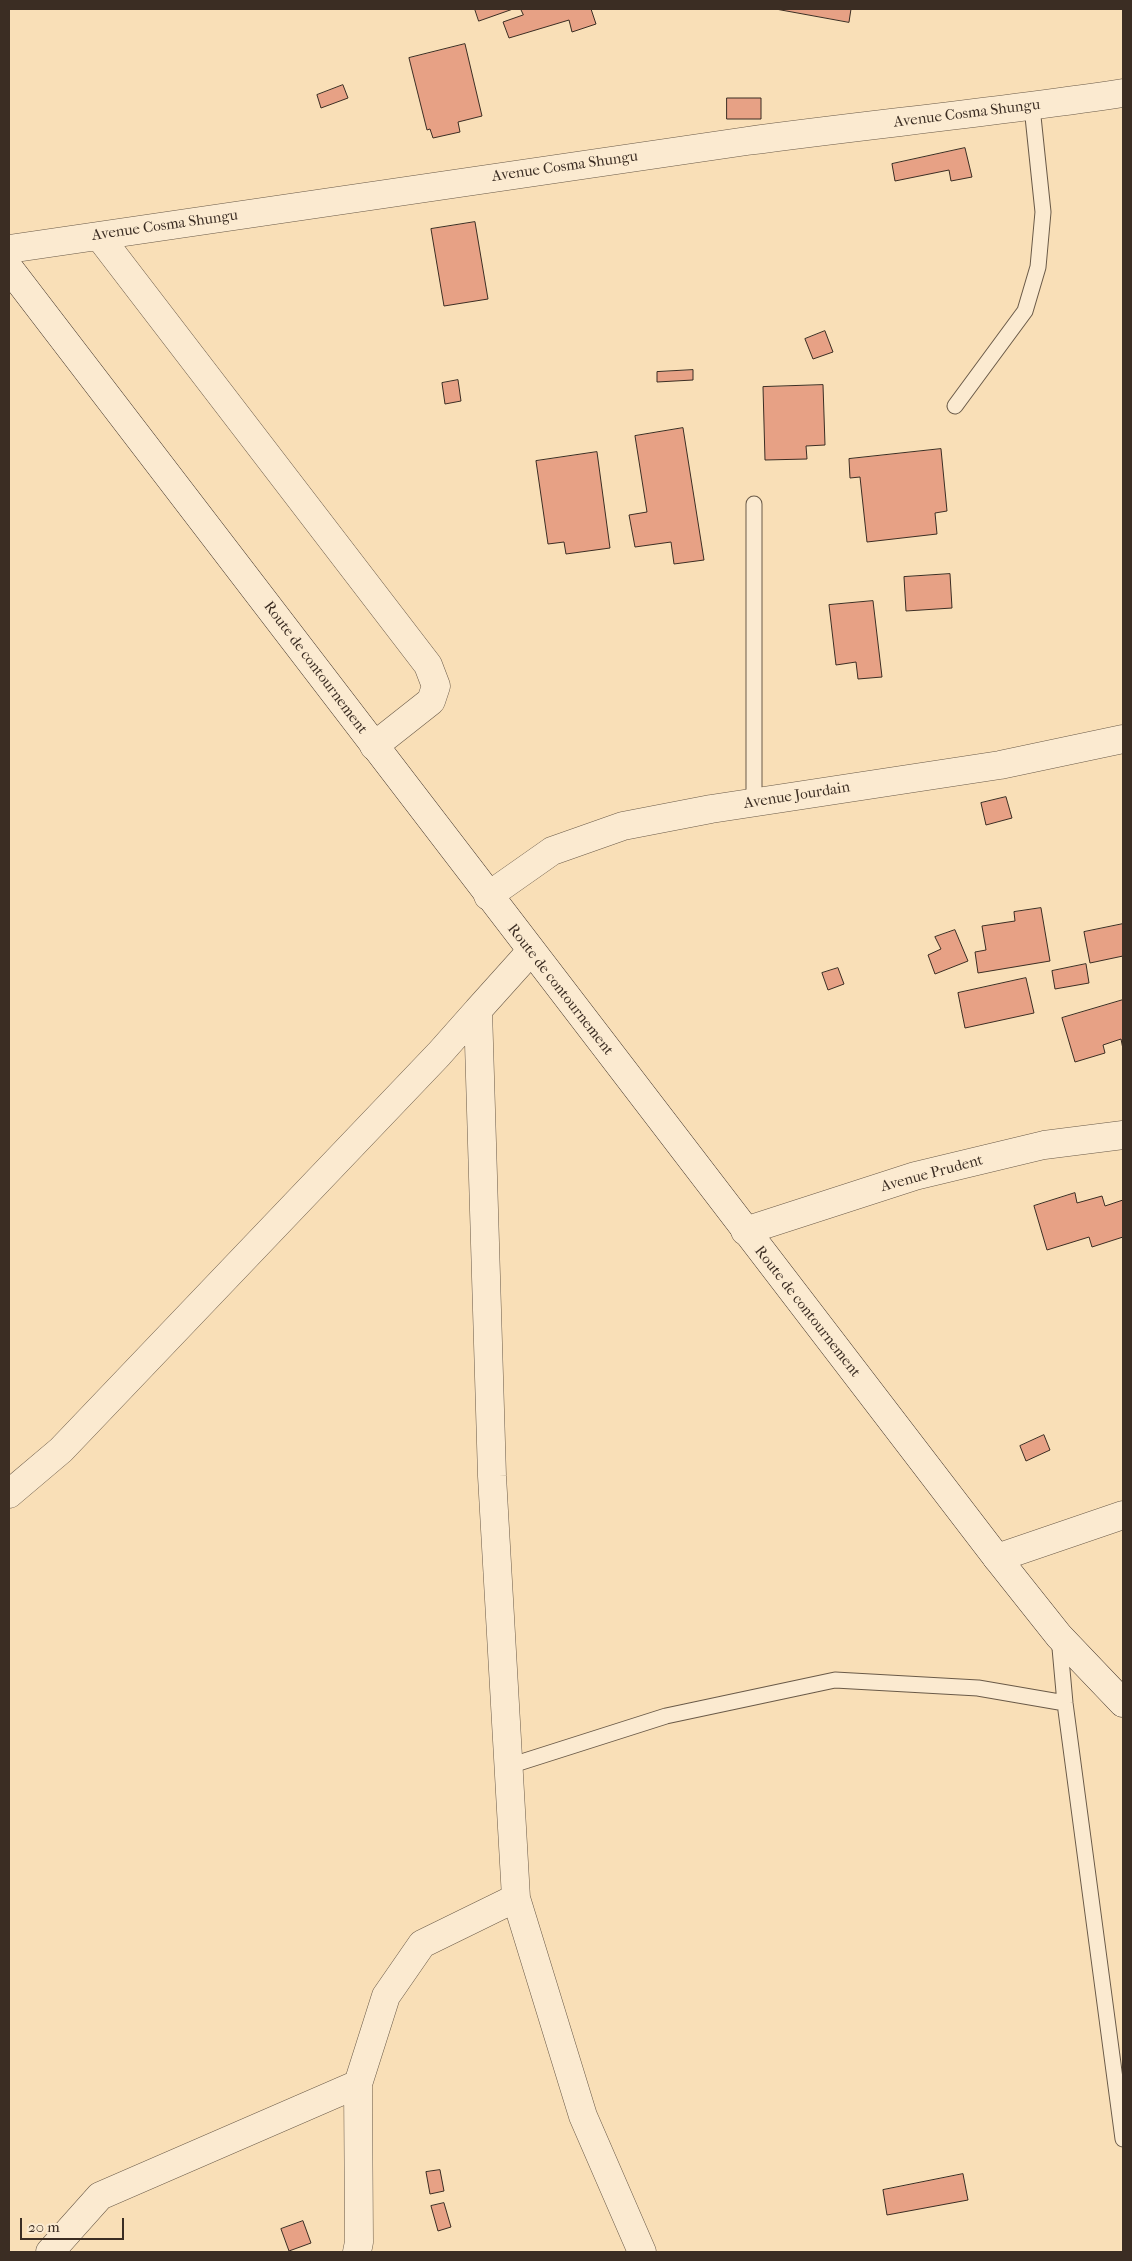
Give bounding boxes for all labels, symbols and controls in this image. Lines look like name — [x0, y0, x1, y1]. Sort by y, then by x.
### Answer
street label: Avenue Cosma Shungu — [893, 96, 1041, 132]
street label: Avenue Cosma Shungu — [491, 148, 639, 186]
street label: Avenue Cosma Shungu — [91, 207, 239, 245]
street label: Route de contournement — [259, 598, 371, 738]
street label: Avenue Jourdain — [743, 779, 851, 813]
street label: Route de contournement — [503, 921, 617, 1059]
street label: Avenue Prudent — [879, 1152, 985, 1196]
street label: Route de contournement — [750, 1243, 864, 1381]
scale bar — [22, 2208, 126, 2240]
text: 20 m — [28, 2218, 60, 2236]

